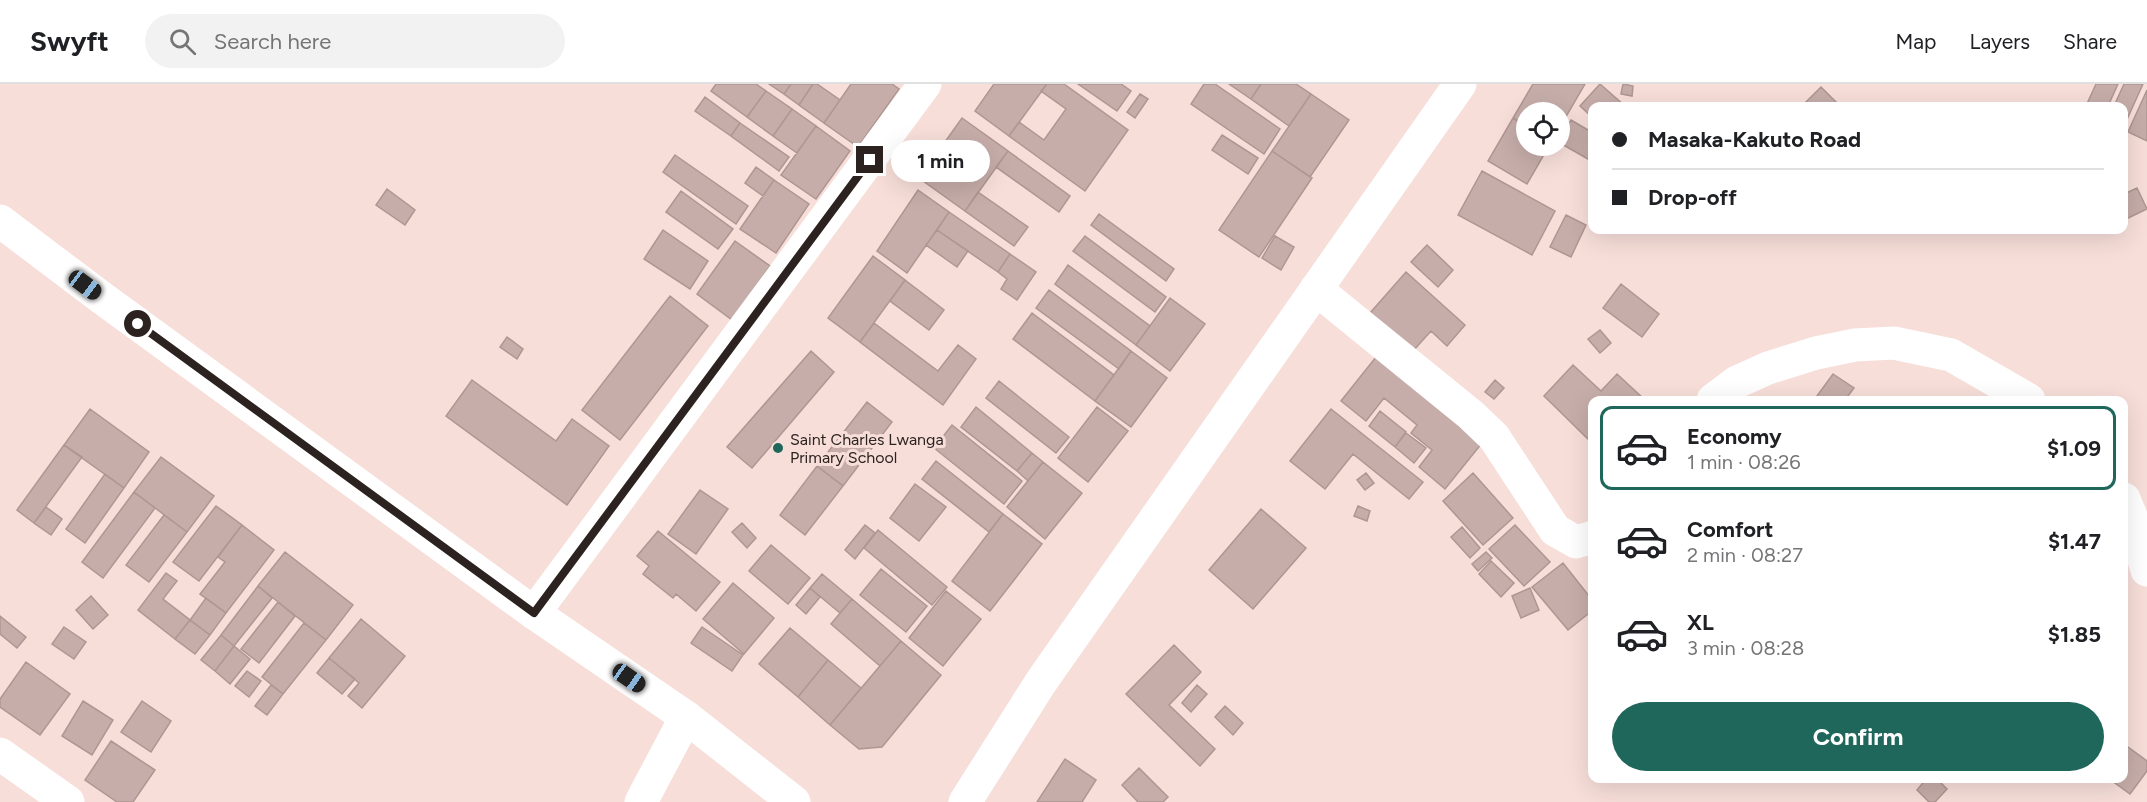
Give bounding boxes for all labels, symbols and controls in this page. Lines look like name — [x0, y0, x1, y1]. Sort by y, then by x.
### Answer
search box — [145, 14, 565, 68]
text: Swyft — [30, 24, 109, 58]
icon: search — [166, 25, 199, 58]
text: Search here — [214, 28, 331, 55]
text: Map — [1896, 29, 1936, 54]
text: Layers — [1969, 29, 2030, 54]
text: Share — [2063, 29, 2117, 54]
map controls — [1516, 102, 1570, 156]
button: locate — [1516, 102, 1570, 156]
text: Masaka-Kakuto Road — [1648, 126, 1861, 153]
callout: 1 min — [891, 139, 990, 181]
route end — [856, 146, 883, 173]
text: 1 min — [917, 149, 964, 173]
text: Drop-off — [1648, 184, 1737, 211]
car — [65, 267, 105, 303]
route start — [124, 310, 151, 337]
icon: car — [1615, 421, 1669, 475]
text: Economy — [1687, 423, 1782, 450]
place label: Saint Charles Lwanga Primary School — [790, 430, 944, 467]
text: $1.09 — [2047, 435, 2101, 462]
marker: Saint Charles Lwanga Primary School — [771, 441, 785, 455]
text: 1 min · 08:26 — [1687, 450, 1801, 474]
icon: car — [1615, 514, 1669, 568]
text: Comfort — [1687, 516, 1773, 543]
text: $1.47 — [2048, 528, 2101, 555]
text: 2 min · 08:27 — [1687, 543, 1803, 567]
icon: car — [1615, 607, 1669, 661]
text: XL — [1687, 609, 1714, 636]
text: $1.85 — [2048, 621, 2101, 648]
text: 3 min · 08:28 — [1687, 636, 1804, 660]
car — [609, 660, 649, 696]
button: Confirm — [1612, 702, 2104, 771]

